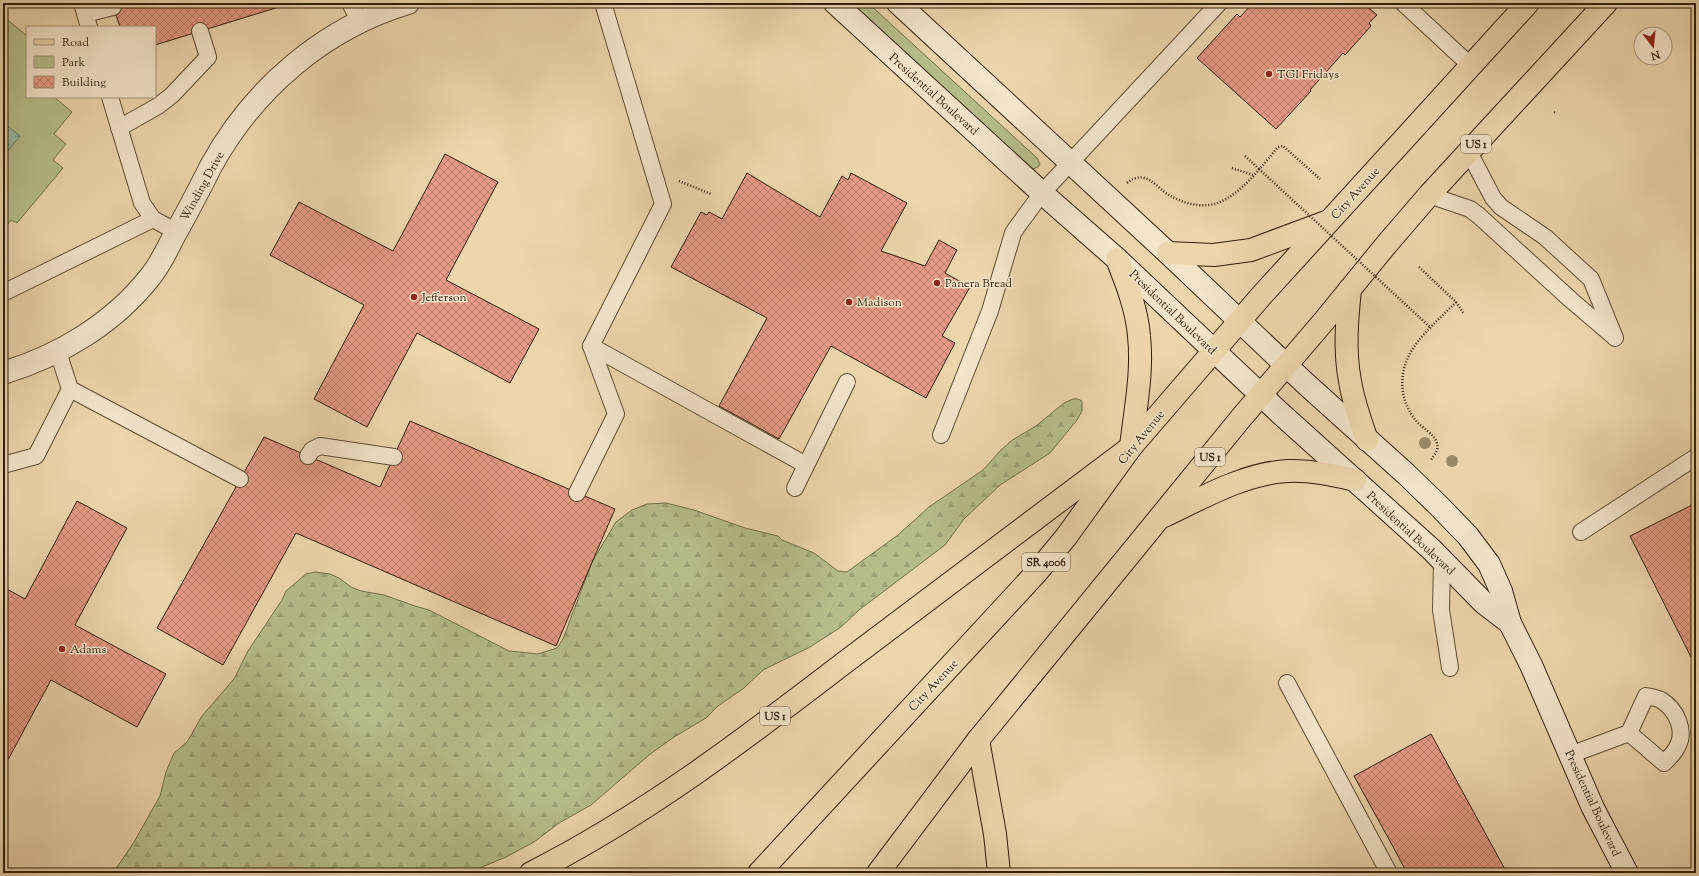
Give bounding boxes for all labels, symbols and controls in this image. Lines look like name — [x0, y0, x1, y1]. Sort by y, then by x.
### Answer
legend — [26, 26, 156, 98]
north arrow — [1633, 26, 1673, 66]
text: Road — [62, 34, 89, 52]
text: N — [1649, 45, 1663, 64]
street label: Presidential Boulevard — [884, 49, 982, 140]
text: Park — [62, 54, 85, 72]
place label: TGI Fridays — [1277, 66, 1339, 84]
marker: TGI Fridays — [1264, 69, 1274, 79]
text: Building — [62, 74, 106, 92]
road number: US 1 — [1461, 135, 1491, 153]
street label: Winding Drive — [176, 148, 230, 225]
street label: City Avenue — [1327, 163, 1385, 224]
street label: Presidential Boulevard — [1125, 266, 1220, 359]
place label: Panera Bread — [945, 275, 1012, 293]
marker: Panera Bread — [932, 278, 942, 288]
place label: Jefferson — [421, 289, 467, 307]
marker: Jefferson — [409, 292, 419, 302]
place label: Madison — [857, 294, 902, 312]
marker: Madison — [844, 297, 854, 307]
street label: City Avenue — [1114, 406, 1170, 469]
road number: US 1 — [1195, 448, 1225, 466]
street label: Presidential Boulevard — [1362, 488, 1459, 580]
road number: SR 4006 — [1022, 553, 1070, 571]
place label: Adams — [70, 641, 106, 659]
marker: Adams — [57, 644, 67, 654]
street label: City Avenue — [905, 655, 963, 716]
road number: US 1 — [760, 707, 790, 725]
street label: Presidential Boulevard — [1560, 747, 1625, 860]

